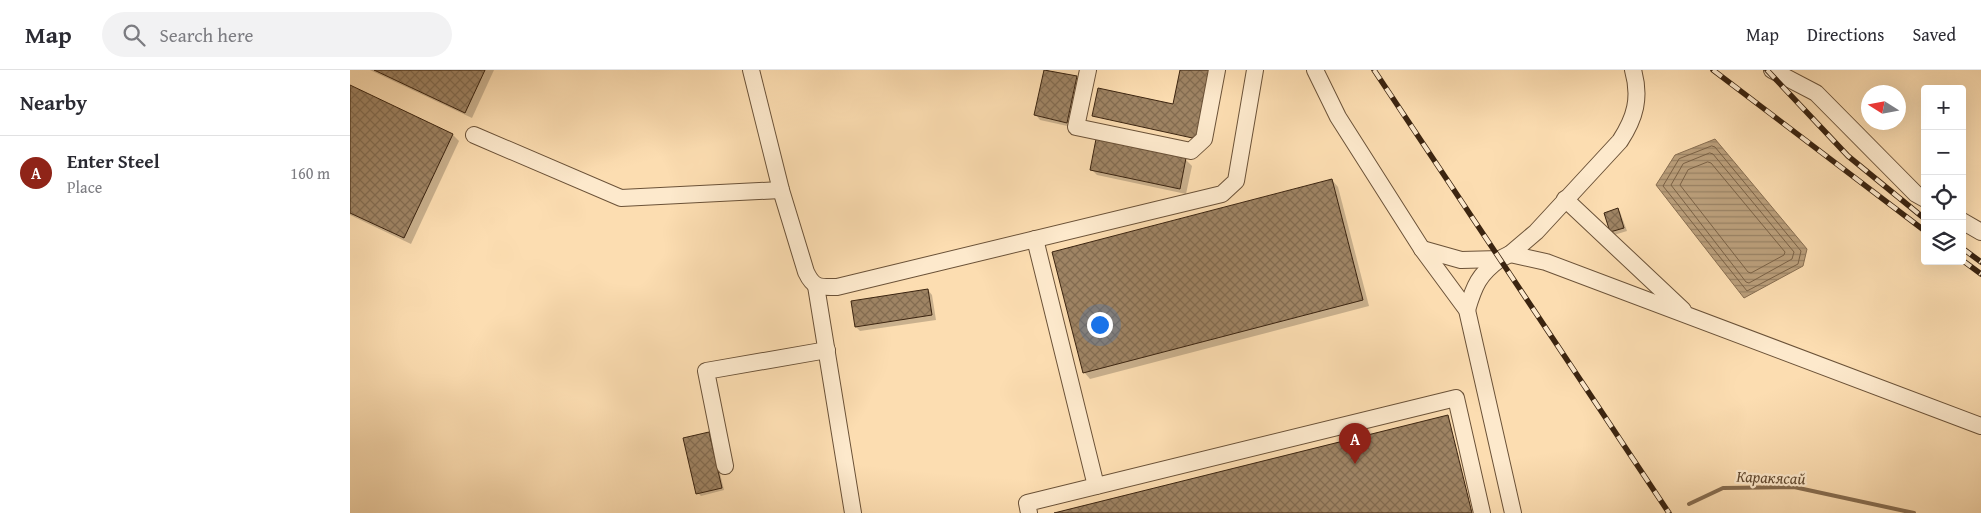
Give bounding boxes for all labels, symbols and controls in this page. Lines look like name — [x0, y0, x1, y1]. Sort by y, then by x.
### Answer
search box — [102, 12, 452, 57]
text: Map — [25, 17, 72, 52]
icon: search — [120, 21, 148, 49]
text: Search here — [160, 21, 253, 49]
text: Map — [1746, 21, 1779, 48]
text: Directions — [1807, 21, 1884, 48]
text: Saved — [1912, 21, 1956, 48]
north arrow — [1861, 85, 1906, 130]
map controls — [1921, 85, 1966, 265]
button: + — [1921, 85, 1966, 130]
text: Nearby — [20, 87, 87, 118]
button: − — [1921, 130, 1966, 175]
text: Enter Steel — [67, 147, 160, 175]
text: A — [31, 161, 41, 185]
text: 160 m — [290, 161, 330, 185]
text: Place — [67, 175, 102, 199]
button: locate — [1921, 175, 1966, 220]
button: layers — [1921, 220, 1966, 265]
your location — [1087, 312, 1113, 338]
pin: A — [1339, 423, 1371, 464]
water label: Каракясай — [1736, 464, 1806, 490]

